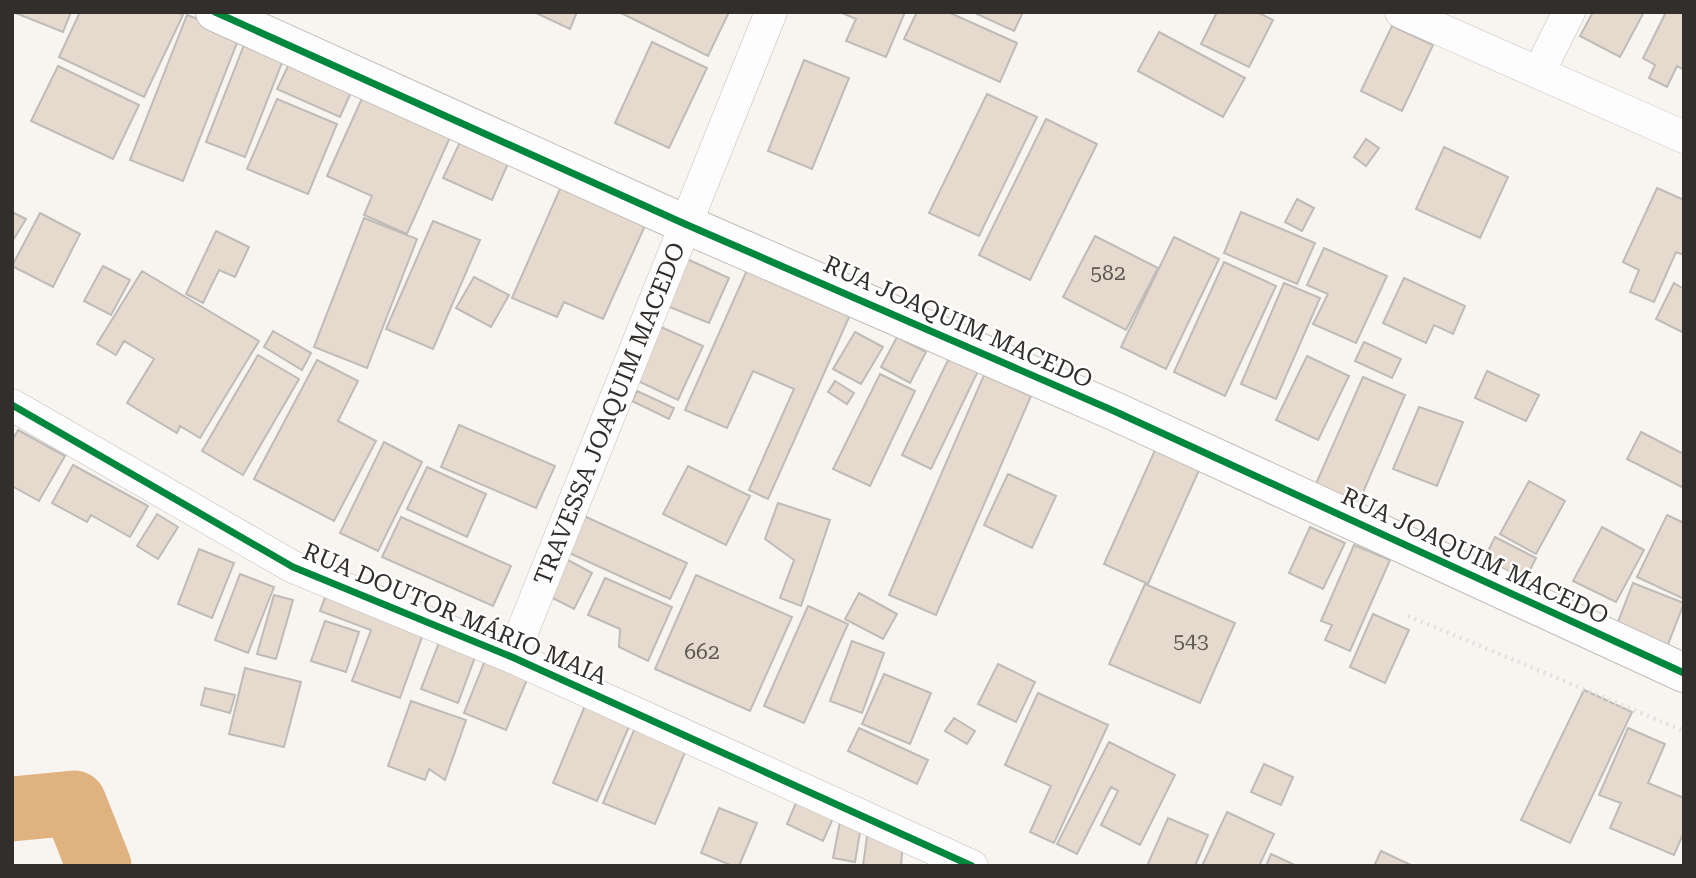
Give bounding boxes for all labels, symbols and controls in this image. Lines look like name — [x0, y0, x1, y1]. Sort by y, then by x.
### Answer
street label: TRAVESSA JOAQUIM MACEDO — [528, 238, 691, 589]
street label: RUA JOAQUIM MACEDO — [819, 250, 1097, 394]
house number: 582 — [1090, 261, 1126, 285]
street label: RUA JOAQUIM MACEDO — [1337, 482, 1613, 630]
street label: RUA DOUTOR MÁRIO MAIA — [299, 536, 612, 691]
house number: 543 — [1173, 629, 1209, 653]
house number: 662 — [684, 640, 720, 664]

